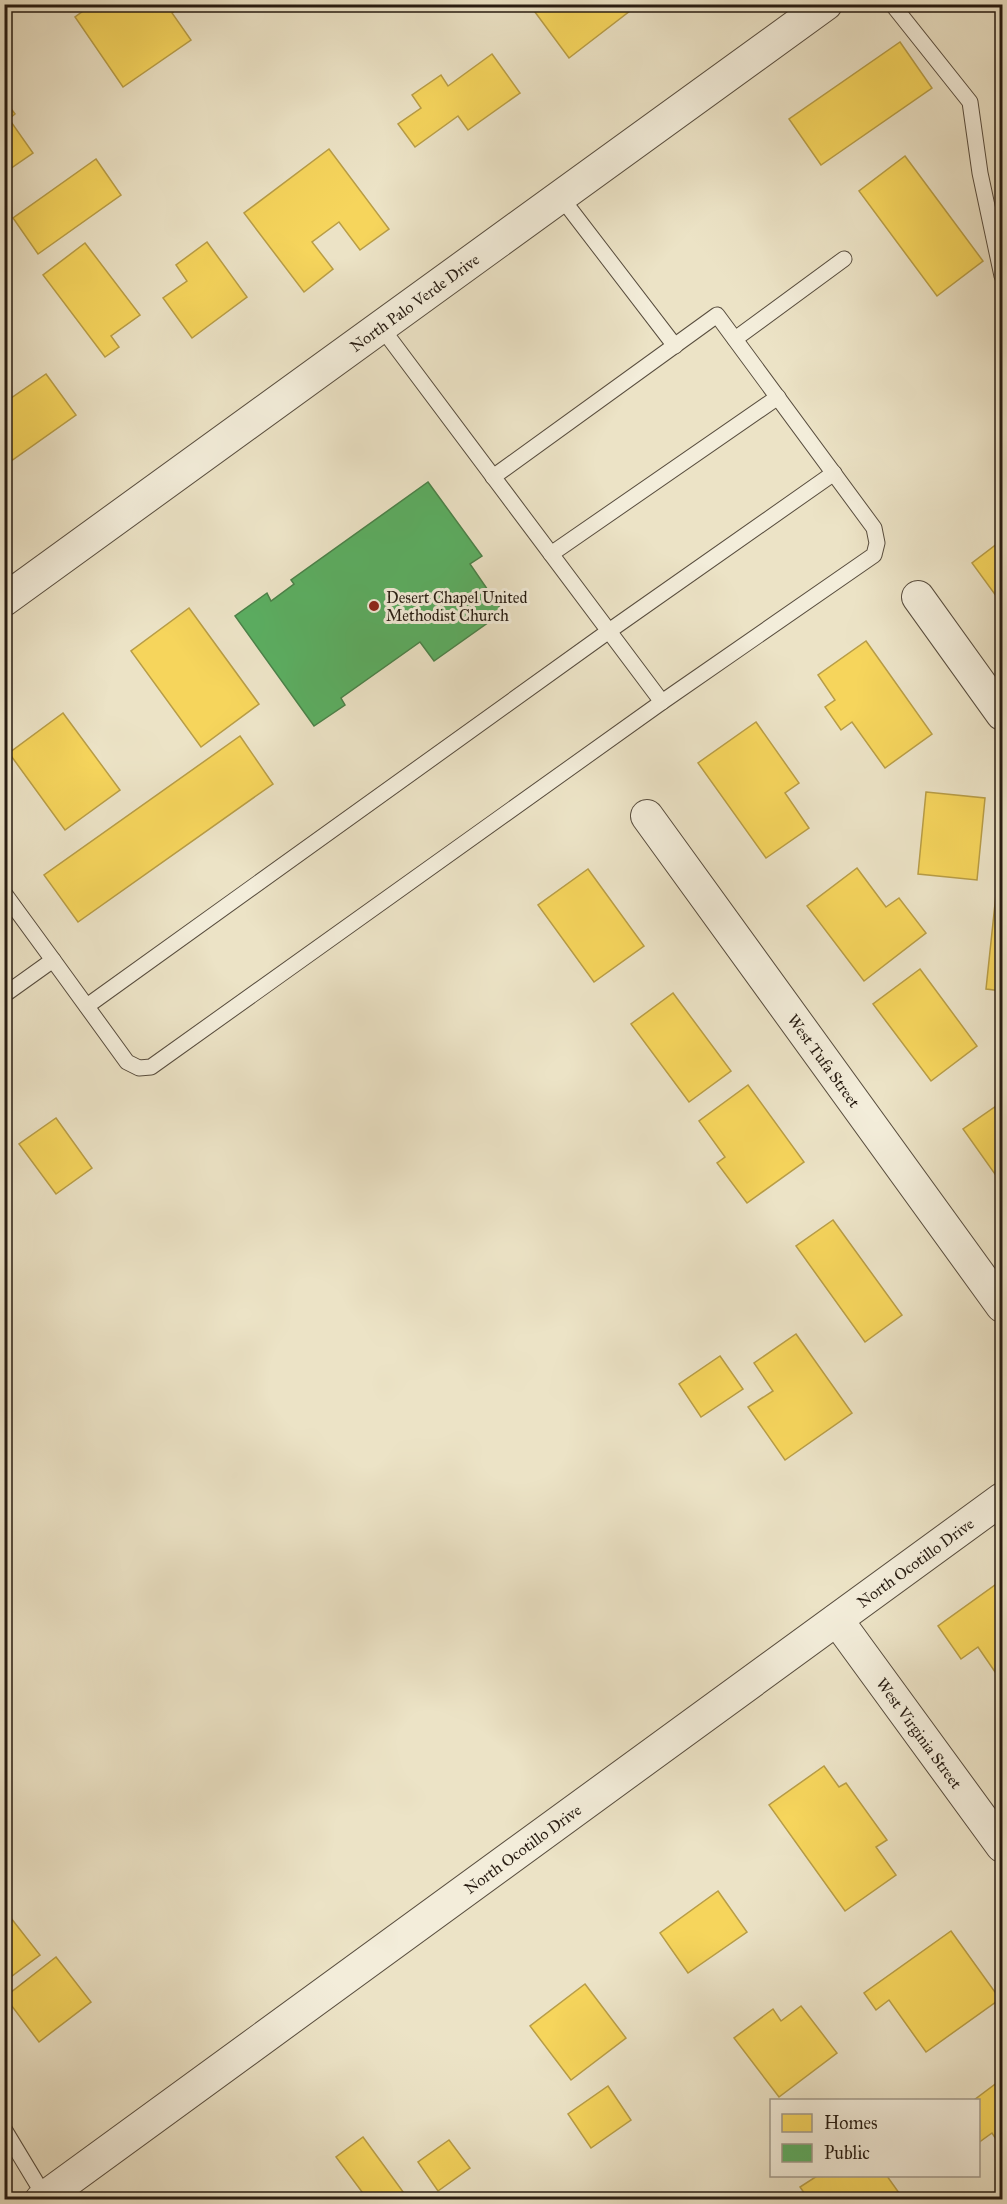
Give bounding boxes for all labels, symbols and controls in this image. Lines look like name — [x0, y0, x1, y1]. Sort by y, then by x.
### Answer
street label: North Palo Verde Drive — [347, 249, 483, 356]
place label: Desert Chapel United Methodist Church — [386, 588, 528, 625]
marker: Desert Chapel United Methodist Church — [367, 599, 381, 613]
street label: West Tufa Street — [784, 1010, 864, 1112]
street label: North Ocotillo Drive — [853, 1514, 978, 1612]
street label: West Virginia Street — [872, 1674, 966, 1793]
street label: North Ocotillo Drive — [461, 1800, 585, 1898]
legend — [770, 2099, 980, 2177]
text: Homes — [824, 2112, 878, 2134]
text: Public — [824, 2142, 870, 2164]

